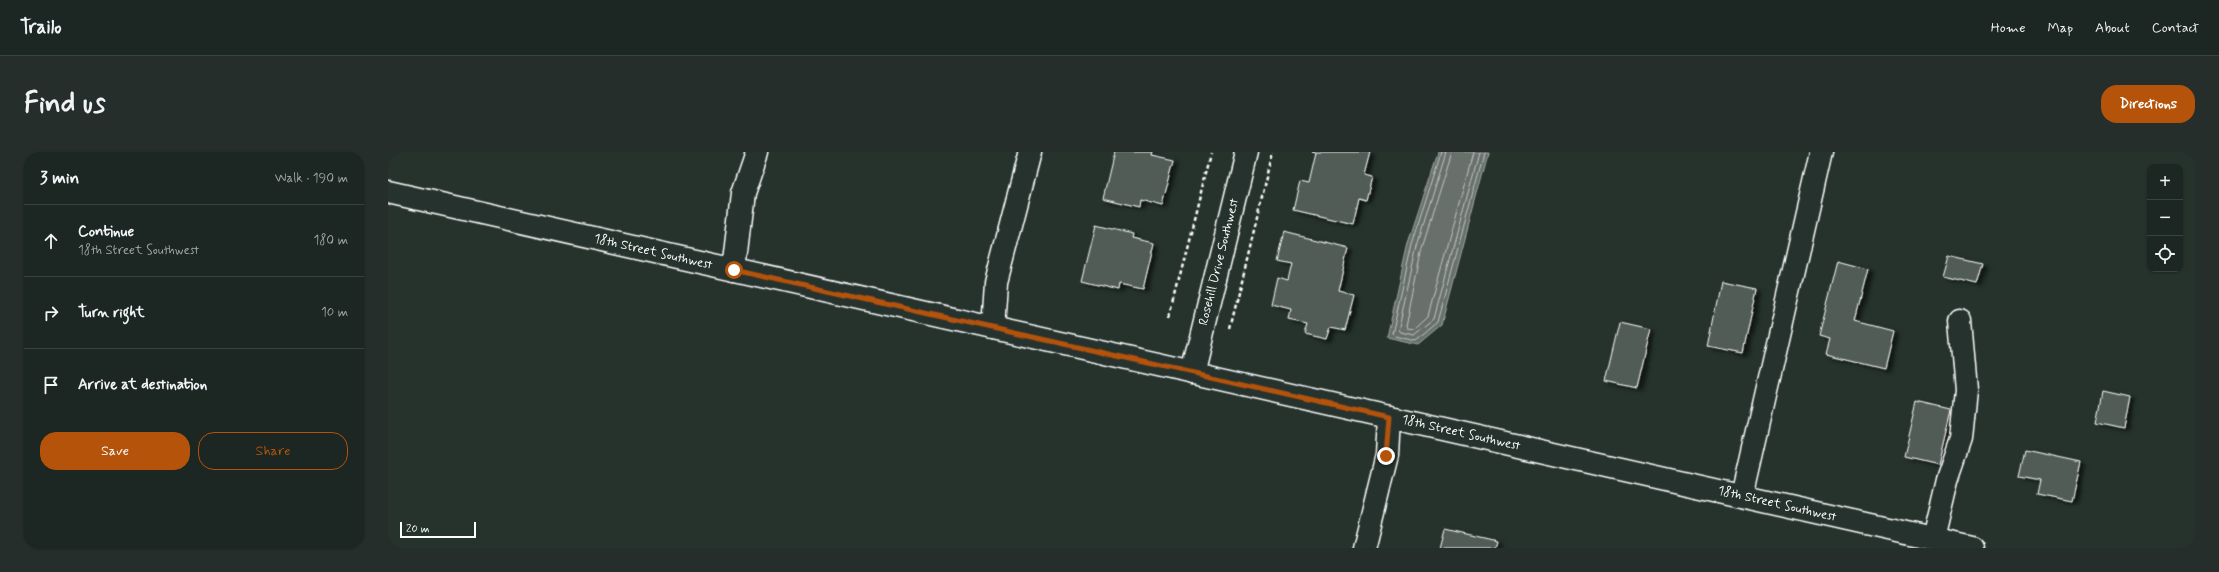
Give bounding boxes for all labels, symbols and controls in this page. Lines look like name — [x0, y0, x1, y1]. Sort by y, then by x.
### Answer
text: Trailo — [20, 15, 62, 40]
text: Home — [1991, 19, 2025, 37]
text: Map — [2047, 19, 2073, 37]
text: About — [2095, 19, 2130, 37]
text: Contact — [2152, 19, 2199, 37]
button: Directions — [2101, 85, 2195, 123]
text: Find us — [24, 86, 105, 123]
map controls — [2147, 164, 2183, 272]
button: + — [2147, 164, 2183, 200]
text: 3 min — [40, 167, 79, 189]
text: Walk · 190 m — [275, 170, 348, 187]
street label: Rosehill Drive Southwest — [1195, 197, 1243, 327]
button: − — [2147, 200, 2183, 236]
text: Continue — [78, 222, 134, 242]
icon: ahead — [40, 230, 62, 252]
street label: 18th Street Southwest — [592, 230, 714, 274]
text: 180 m — [313, 232, 348, 249]
button: locate — [2147, 236, 2183, 272]
text: 18th Street Southwest — [78, 242, 199, 259]
route start — [725, 261, 743, 279]
icon: right — [40, 302, 62, 324]
text: Turn right — [78, 303, 145, 323]
text: 10 m — [321, 304, 348, 321]
icon: arrive — [40, 374, 62, 396]
text: Arrive at destination — [78, 375, 207, 395]
street label: 18th Street Southwest — [1400, 411, 1522, 455]
button: Save — [40, 432, 190, 470]
button: Share — [198, 432, 348, 470]
route end — [1377, 447, 1395, 465]
street label: 18th Street Southwest — [1716, 482, 1838, 526]
scale bar — [400, 520, 476, 539]
text: 20 m — [406, 522, 429, 536]

